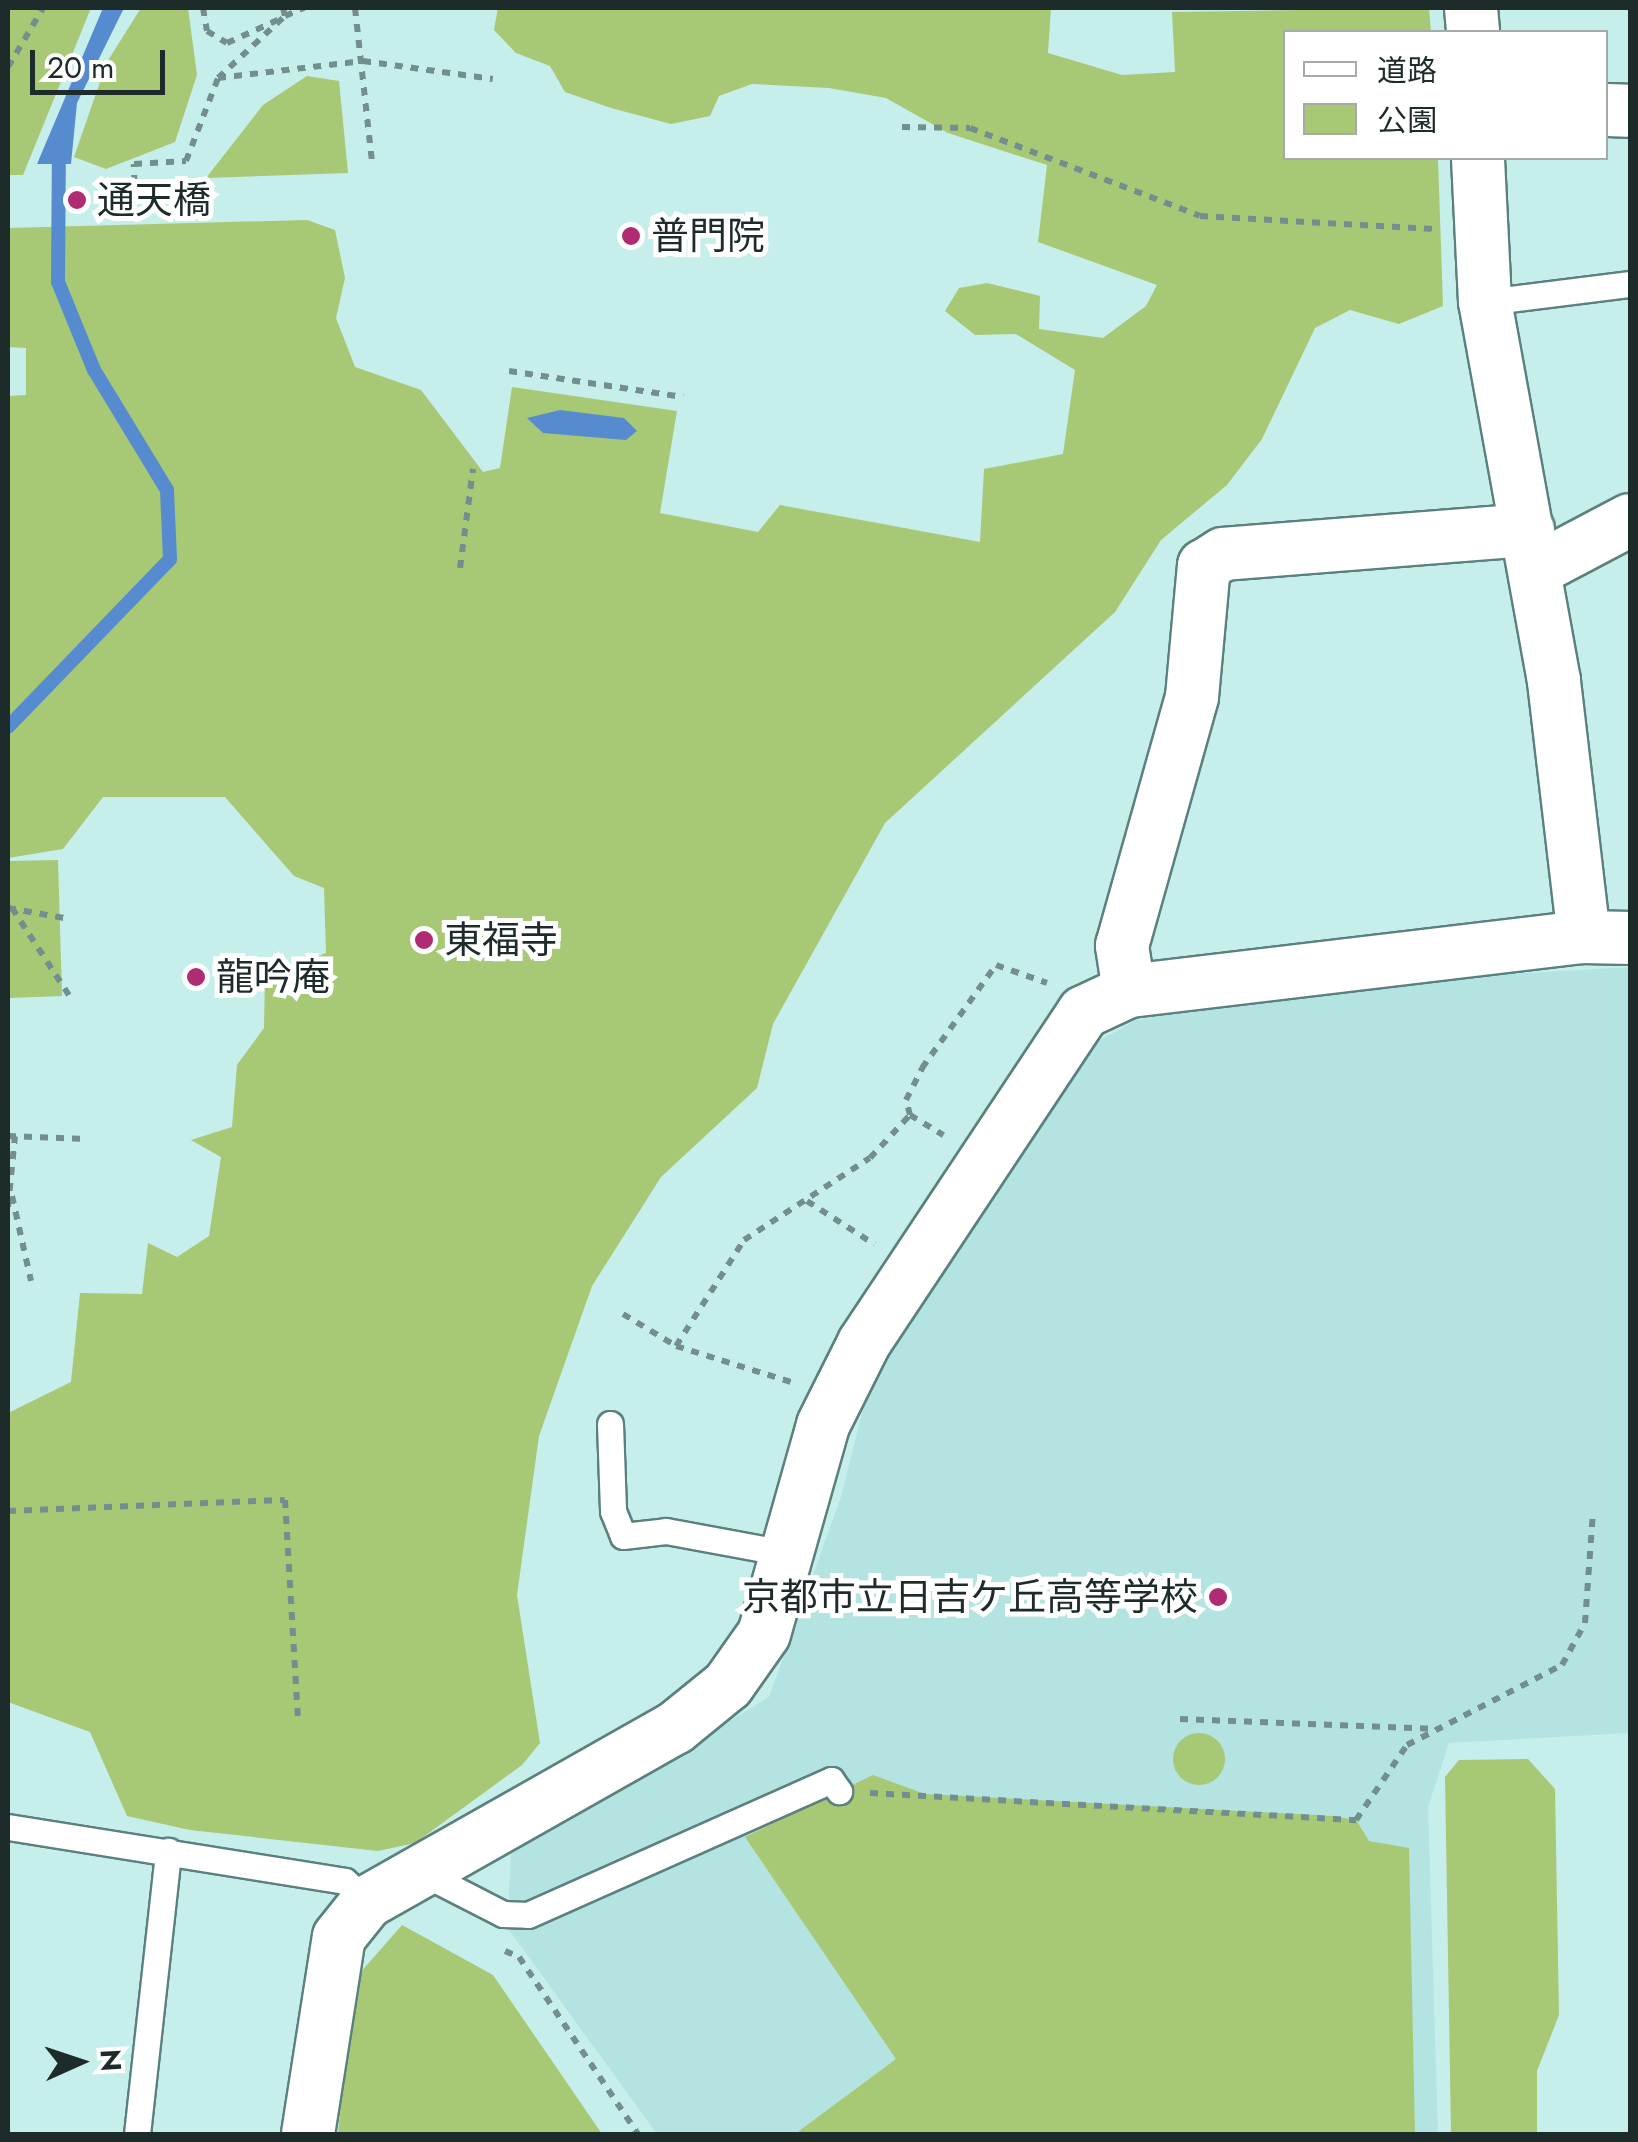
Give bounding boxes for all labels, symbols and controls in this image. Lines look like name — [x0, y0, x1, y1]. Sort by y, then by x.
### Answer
scale bar — [35, 30, 170, 92]
legend — [1283, 30, 1608, 160]
text: 20 m — [47, 46, 114, 89]
text: 道路 — [1377, 49, 1437, 92]
text: 公園 — [1377, 99, 1437, 142]
place label: 通天橋 — [97, 177, 211, 223]
marker: 通天橋 — [66, 189, 88, 211]
place label: 普門院 — [651, 213, 765, 259]
marker: 普門院 — [620, 225, 642, 247]
place label: 東福寺 — [444, 917, 558, 963]
marker: 東福寺 — [413, 929, 435, 951]
place label: 龍吟庵 — [216, 954, 330, 1000]
marker: 龍吟庵 — [185, 966, 207, 988]
place label: 京都市立日吉ケ丘高等学校 — [742, 1574, 1198, 1620]
marker: 京都市立日吉ケ丘高等学校 — [1207, 1586, 1229, 1608]
north arrow — [30, 2012, 130, 2112]
text: N — [89, 2048, 132, 2073]

